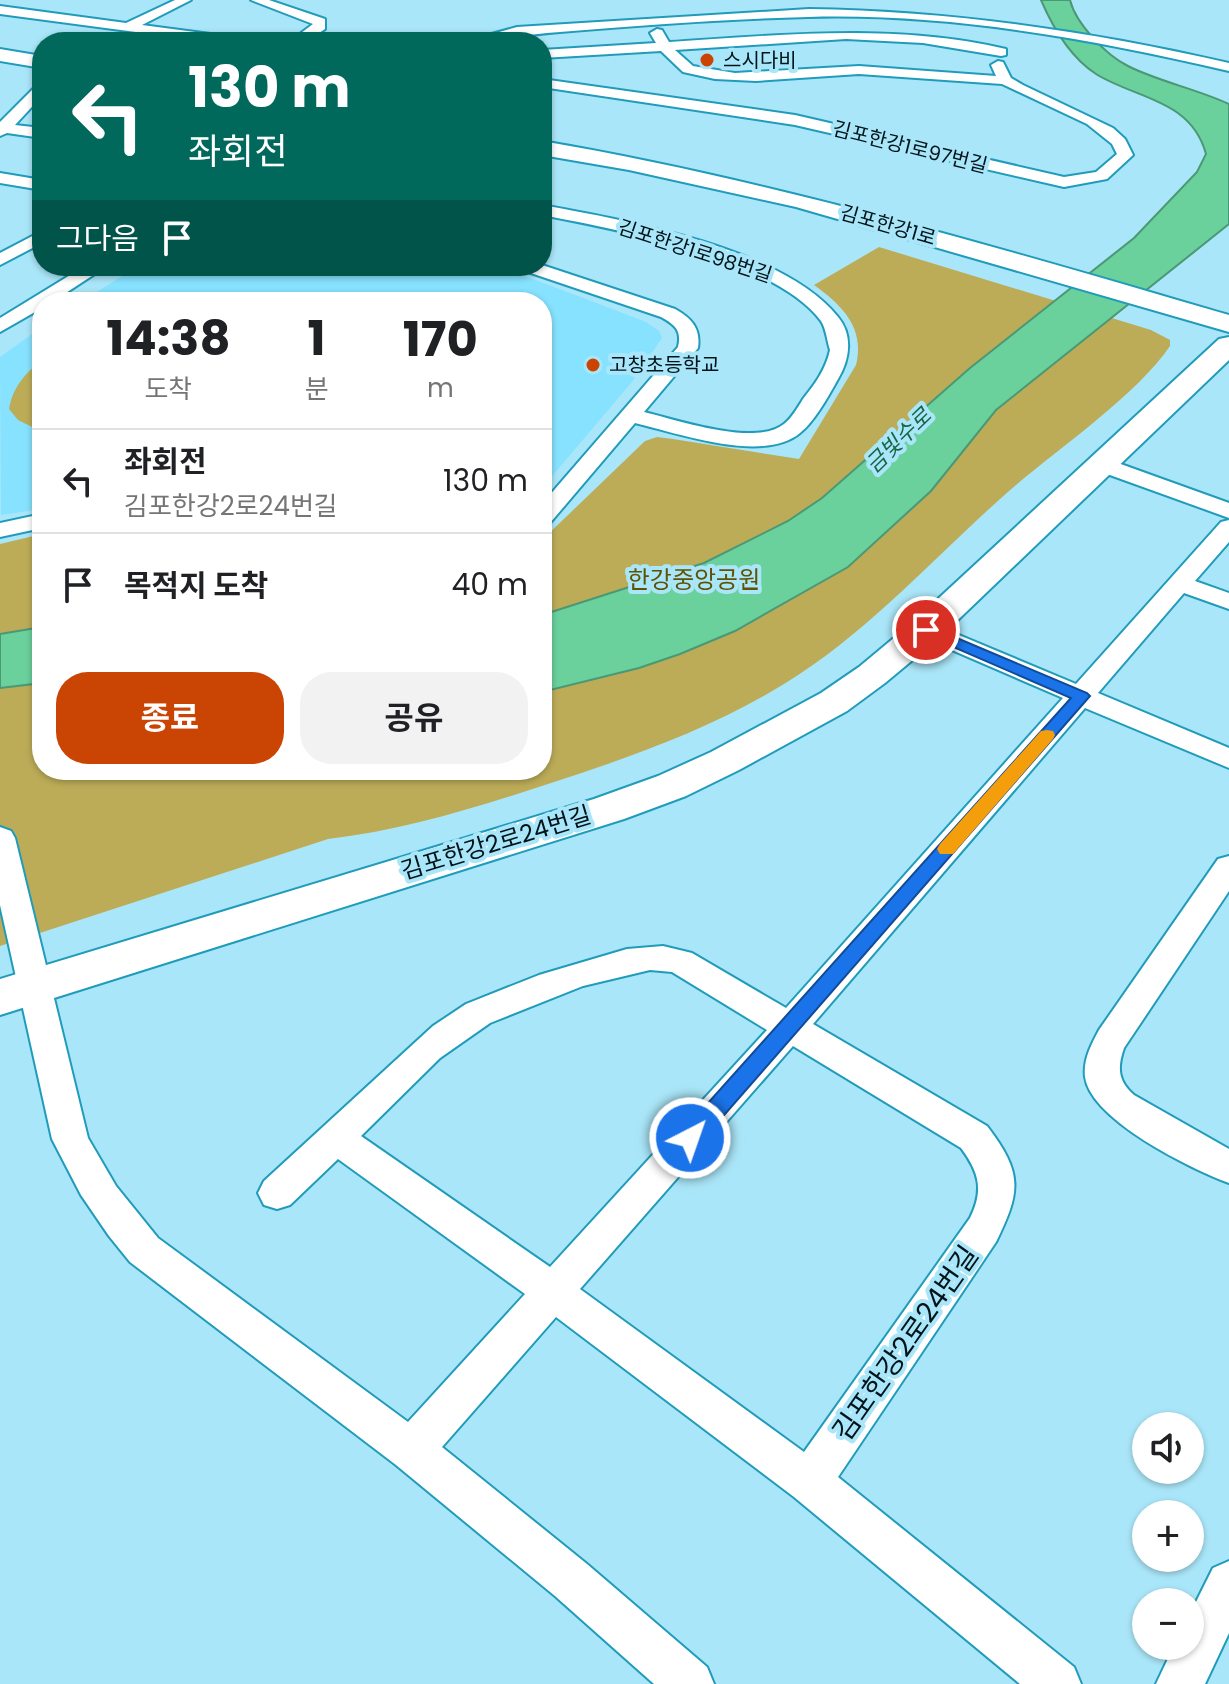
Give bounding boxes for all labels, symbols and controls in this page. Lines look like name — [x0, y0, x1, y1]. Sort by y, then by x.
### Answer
place label: 스시다비 — [723, 46, 797, 74]
text: 130 m — [188, 48, 351, 127]
marker: 스시다비 — [698, 51, 716, 69]
icon: left — [56, 64, 160, 168]
street label: 김포한강1로97번길 — [830, 114, 990, 180]
text: 좌회전 — [188, 126, 287, 177]
street label: 김포한강1로 — [837, 198, 939, 252]
street label: 김포한강1로98번길 — [614, 213, 776, 289]
icon: arrive — [155, 216, 199, 260]
text: 그다음 — [56, 217, 139, 260]
text: 14:38 — [106, 305, 231, 372]
text: 1 — [308, 305, 326, 372]
text: 170 — [403, 306, 478, 373]
place label: 고창초등학교 — [609, 351, 719, 379]
marker: 고창초등학교 — [584, 356, 602, 374]
text: m — [427, 370, 454, 406]
text: 도착 — [144, 371, 192, 407]
text: 분 — [305, 371, 329, 407]
water label: 금빛수로 — [858, 400, 939, 480]
text: 좌회전 — [124, 440, 207, 483]
icon: left — [56, 459, 100, 503]
text: 130 m — [443, 459, 528, 502]
text: 김포한강2로24번길 — [124, 488, 338, 524]
icon: arrive — [56, 563, 100, 607]
text: 40 m — [451, 563, 528, 606]
park label: 한강중앙공원 — [628, 563, 760, 596]
text: 목적지 도착 — [124, 564, 268, 607]
pin — [892, 596, 960, 664]
icon: arrive — [904, 608, 948, 652]
button: 종료 — [56, 672, 284, 764]
button: 공유 — [300, 672, 528, 764]
street label: 김포한강2로24번길 — [397, 798, 595, 887]
position arrow — [648, 1096, 732, 1180]
street label: 김포한강2로24번길 — [823, 1238, 987, 1449]
map controls — [1132, 1412, 1204, 1660]
button: sound — [1132, 1412, 1204, 1484]
button: + — [1132, 1500, 1204, 1572]
button: − — [1132, 1588, 1204, 1660]

